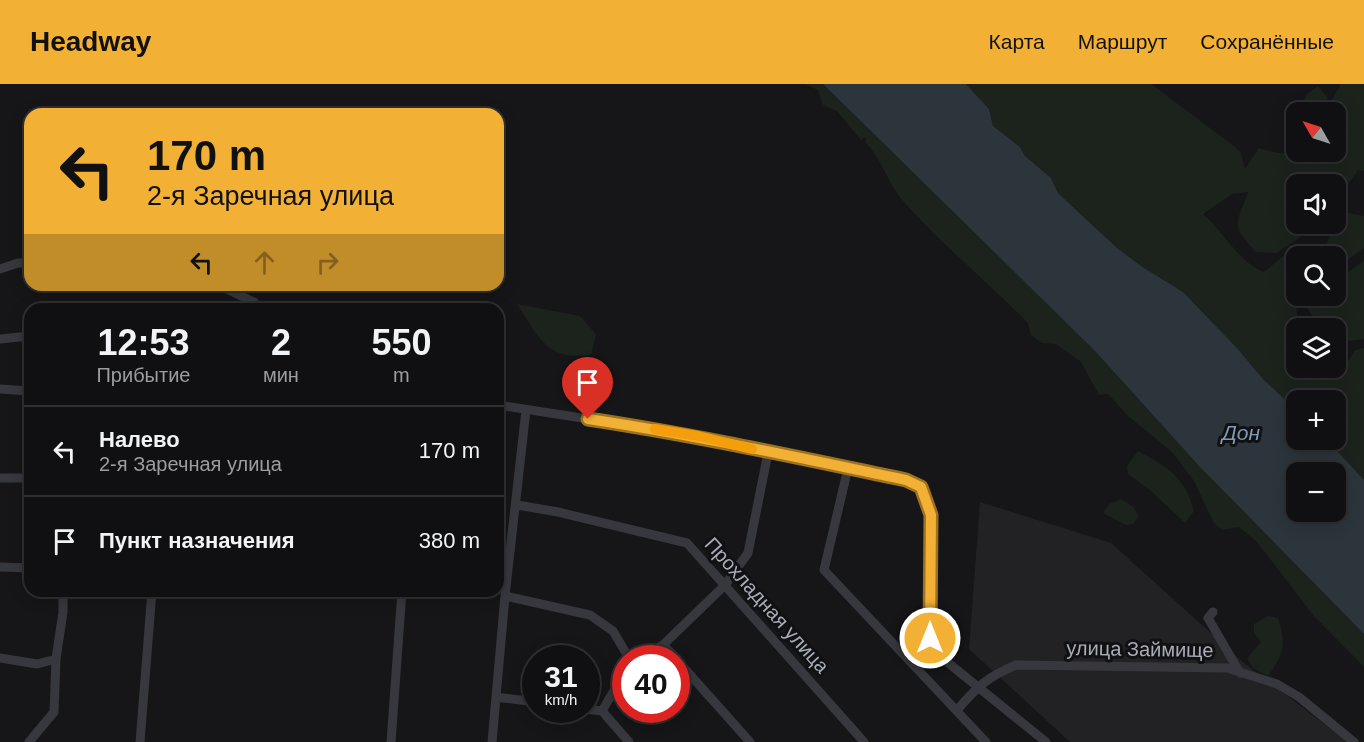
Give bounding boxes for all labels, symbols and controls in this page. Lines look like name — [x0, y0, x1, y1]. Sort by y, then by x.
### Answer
text: Headway — [30, 26, 151, 57]
text: Карта — [989, 30, 1045, 53]
text: Маршрут — [1078, 30, 1167, 53]
text: Сохранённые — [1200, 30, 1334, 53]
north arrow — [1286, 102, 1346, 162]
map controls — [1286, 102, 1346, 522]
icon: left — [48, 132, 126, 210]
text: 170 m — [147, 132, 266, 179]
button: sound — [1286, 174, 1346, 234]
text: 2-я Заречная улица — [147, 181, 394, 211]
icon: left — [185, 246, 218, 279]
icon: ahead — [248, 246, 281, 279]
icon: right — [311, 246, 344, 279]
button: search — [1286, 246, 1346, 306]
button: layers — [1286, 318, 1346, 378]
text: 12:53 — [97, 322, 190, 363]
text: 2 — [271, 322, 291, 363]
text: 550 — [371, 322, 431, 363]
pin — [562, 357, 613, 419]
text: Прибытие — [96, 364, 190, 386]
text: мин — [263, 364, 299, 386]
text: m — [393, 364, 410, 386]
icon: arrive — [571, 366, 604, 399]
button: + — [1286, 390, 1346, 450]
water label: Дон — [1220, 421, 1260, 444]
text: Налево — [99, 427, 180, 452]
icon: left — [48, 435, 81, 468]
text: 170 m — [419, 438, 480, 463]
text: 2-я Заречная улица — [99, 453, 282, 475]
button: − — [1286, 462, 1346, 522]
icon: arrive — [48, 525, 81, 558]
text: Пункт назначения — [99, 528, 295, 553]
text: 380 m — [419, 528, 480, 553]
street label: Прохладная улица — [700, 533, 834, 678]
position arrow — [898, 606, 962, 670]
street label: улица Займище — [1066, 637, 1214, 661]
speed limit sign: 40 — [612, 645, 690, 723]
text: 31 — [544, 660, 578, 693]
text: km/h — [545, 691, 577, 708]

